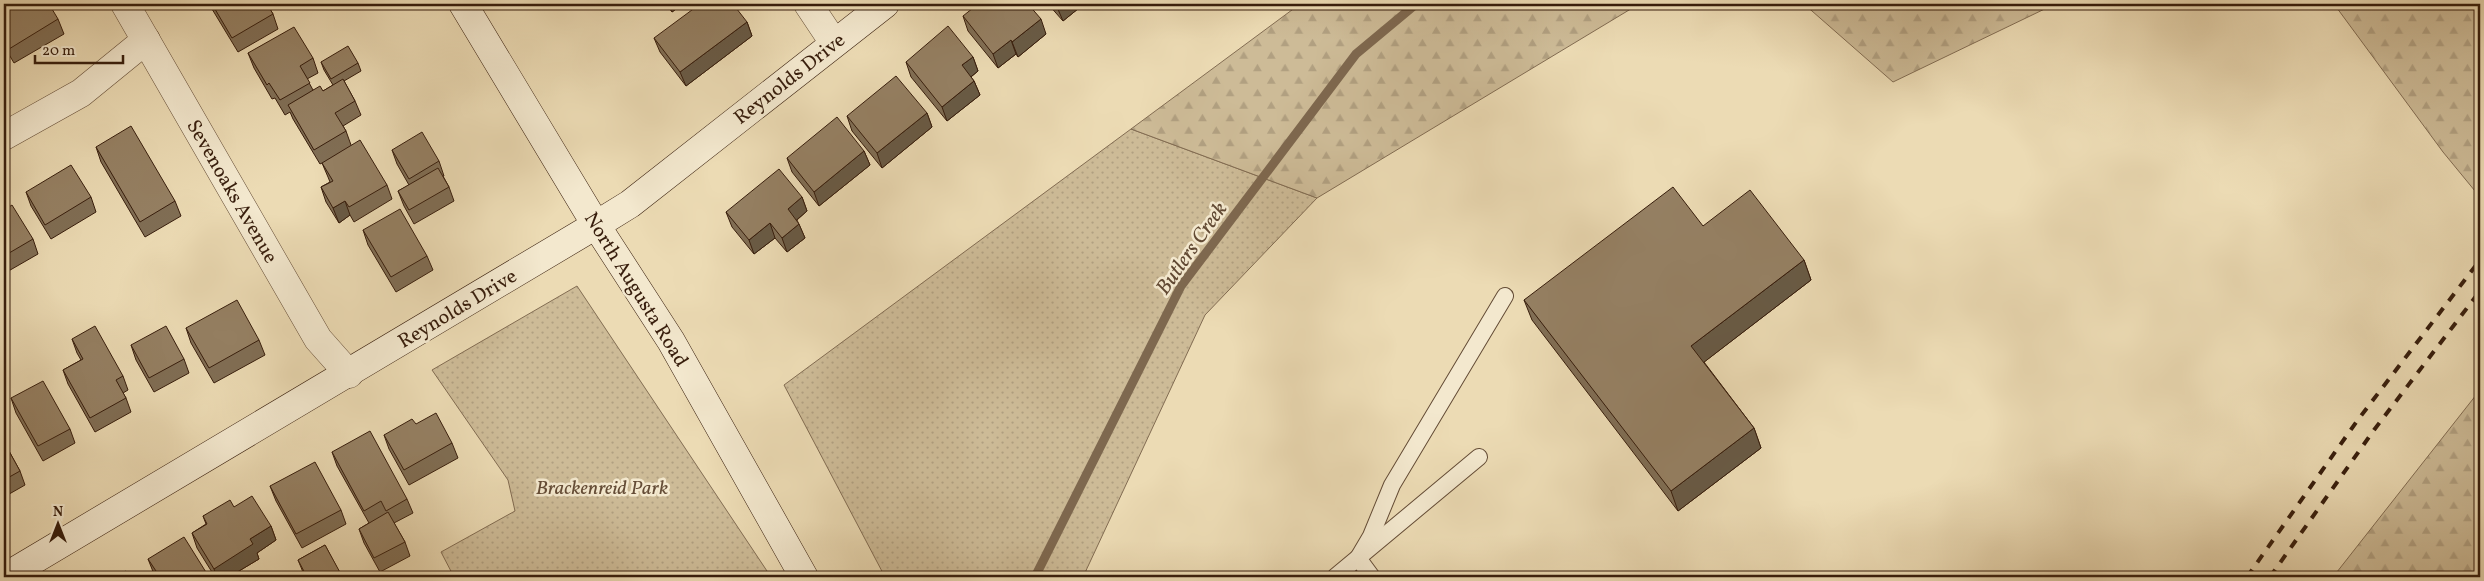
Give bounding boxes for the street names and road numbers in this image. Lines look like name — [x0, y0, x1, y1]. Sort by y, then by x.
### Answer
street label: Reynolds Drive — [729, 27, 852, 132]
street label: Sevenoaks Avenue — [179, 115, 284, 269]
street label: North Augusta Road — [576, 207, 694, 373]
street label: Reynolds Drive — [393, 263, 523, 356]

